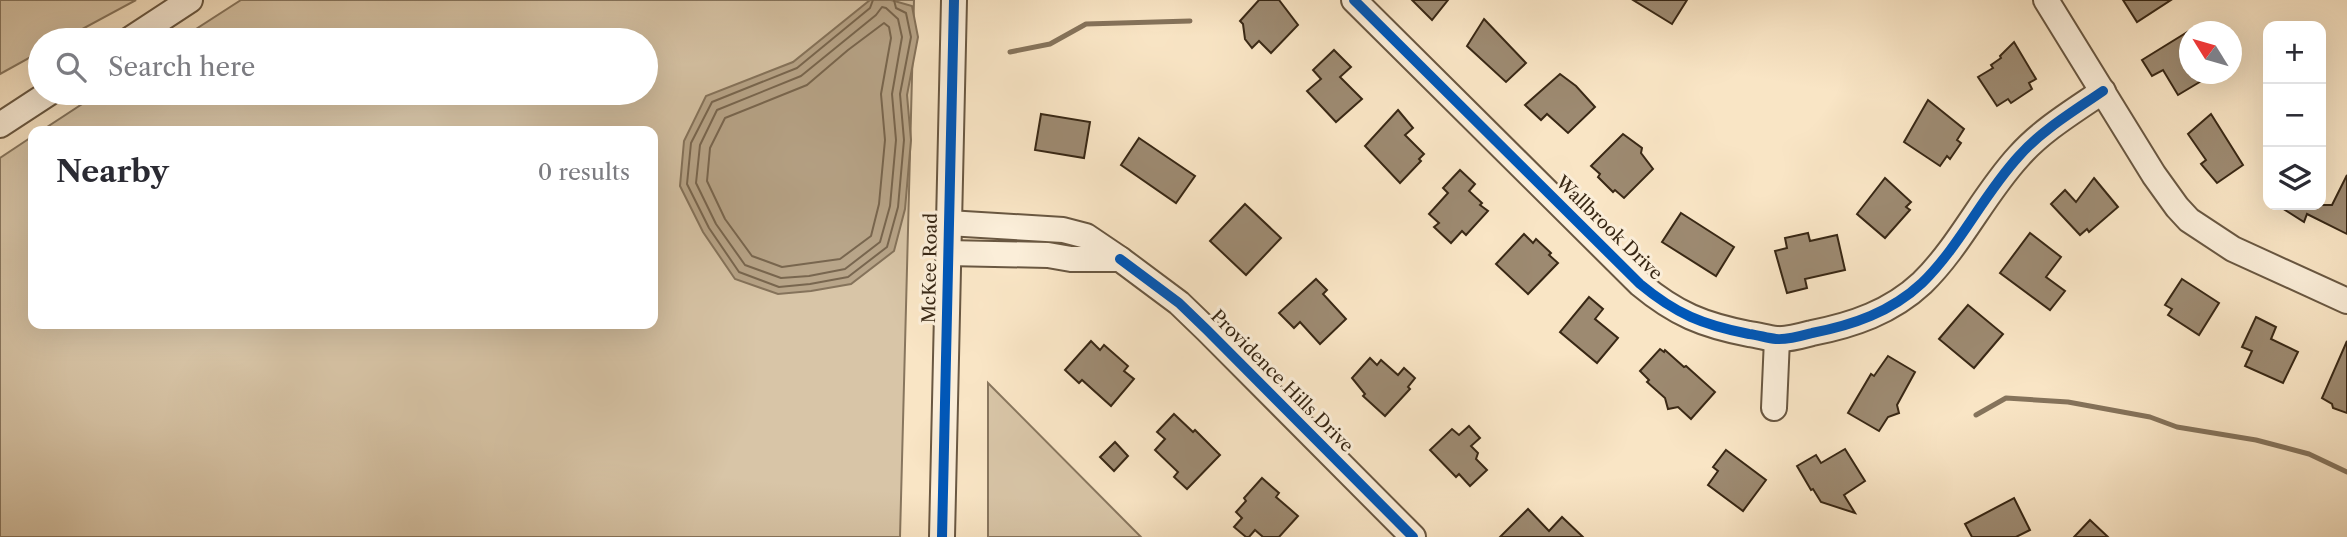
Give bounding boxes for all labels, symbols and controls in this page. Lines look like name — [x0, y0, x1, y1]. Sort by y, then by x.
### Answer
north arrow — [2179, 21, 2242, 84]
map controls — [2263, 21, 2326, 210]
button: + — [2263, 21, 2326, 84]
search box — [28, 28, 658, 105]
icon: search — [52, 48, 90, 86]
text: Search here — [108, 51, 255, 83]
button: − — [2263, 84, 2326, 147]
button: layers — [2263, 147, 2326, 210]
text: Nearby — [56, 153, 169, 190]
text: 0 results — [538, 158, 630, 186]
street label: Wallbrook Drive — [1550, 171, 1667, 285]
street label: McKee Road — [918, 213, 942, 323]
street label: Providence Hills Drive — [1206, 305, 1358, 457]

